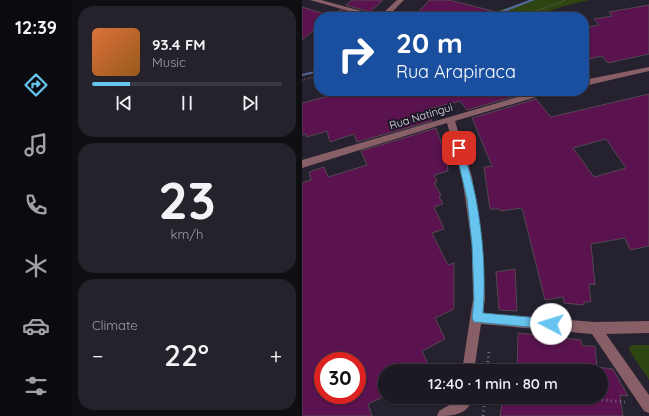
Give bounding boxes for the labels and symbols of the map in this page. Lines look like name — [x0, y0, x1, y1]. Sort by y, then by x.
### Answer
street label: Rua Natingui — [388, 100, 454, 132]
pin — [442, 131, 476, 165]
position arrow — [530, 303, 572, 345]
speed limit sign: 30 — [314, 352, 366, 404]

